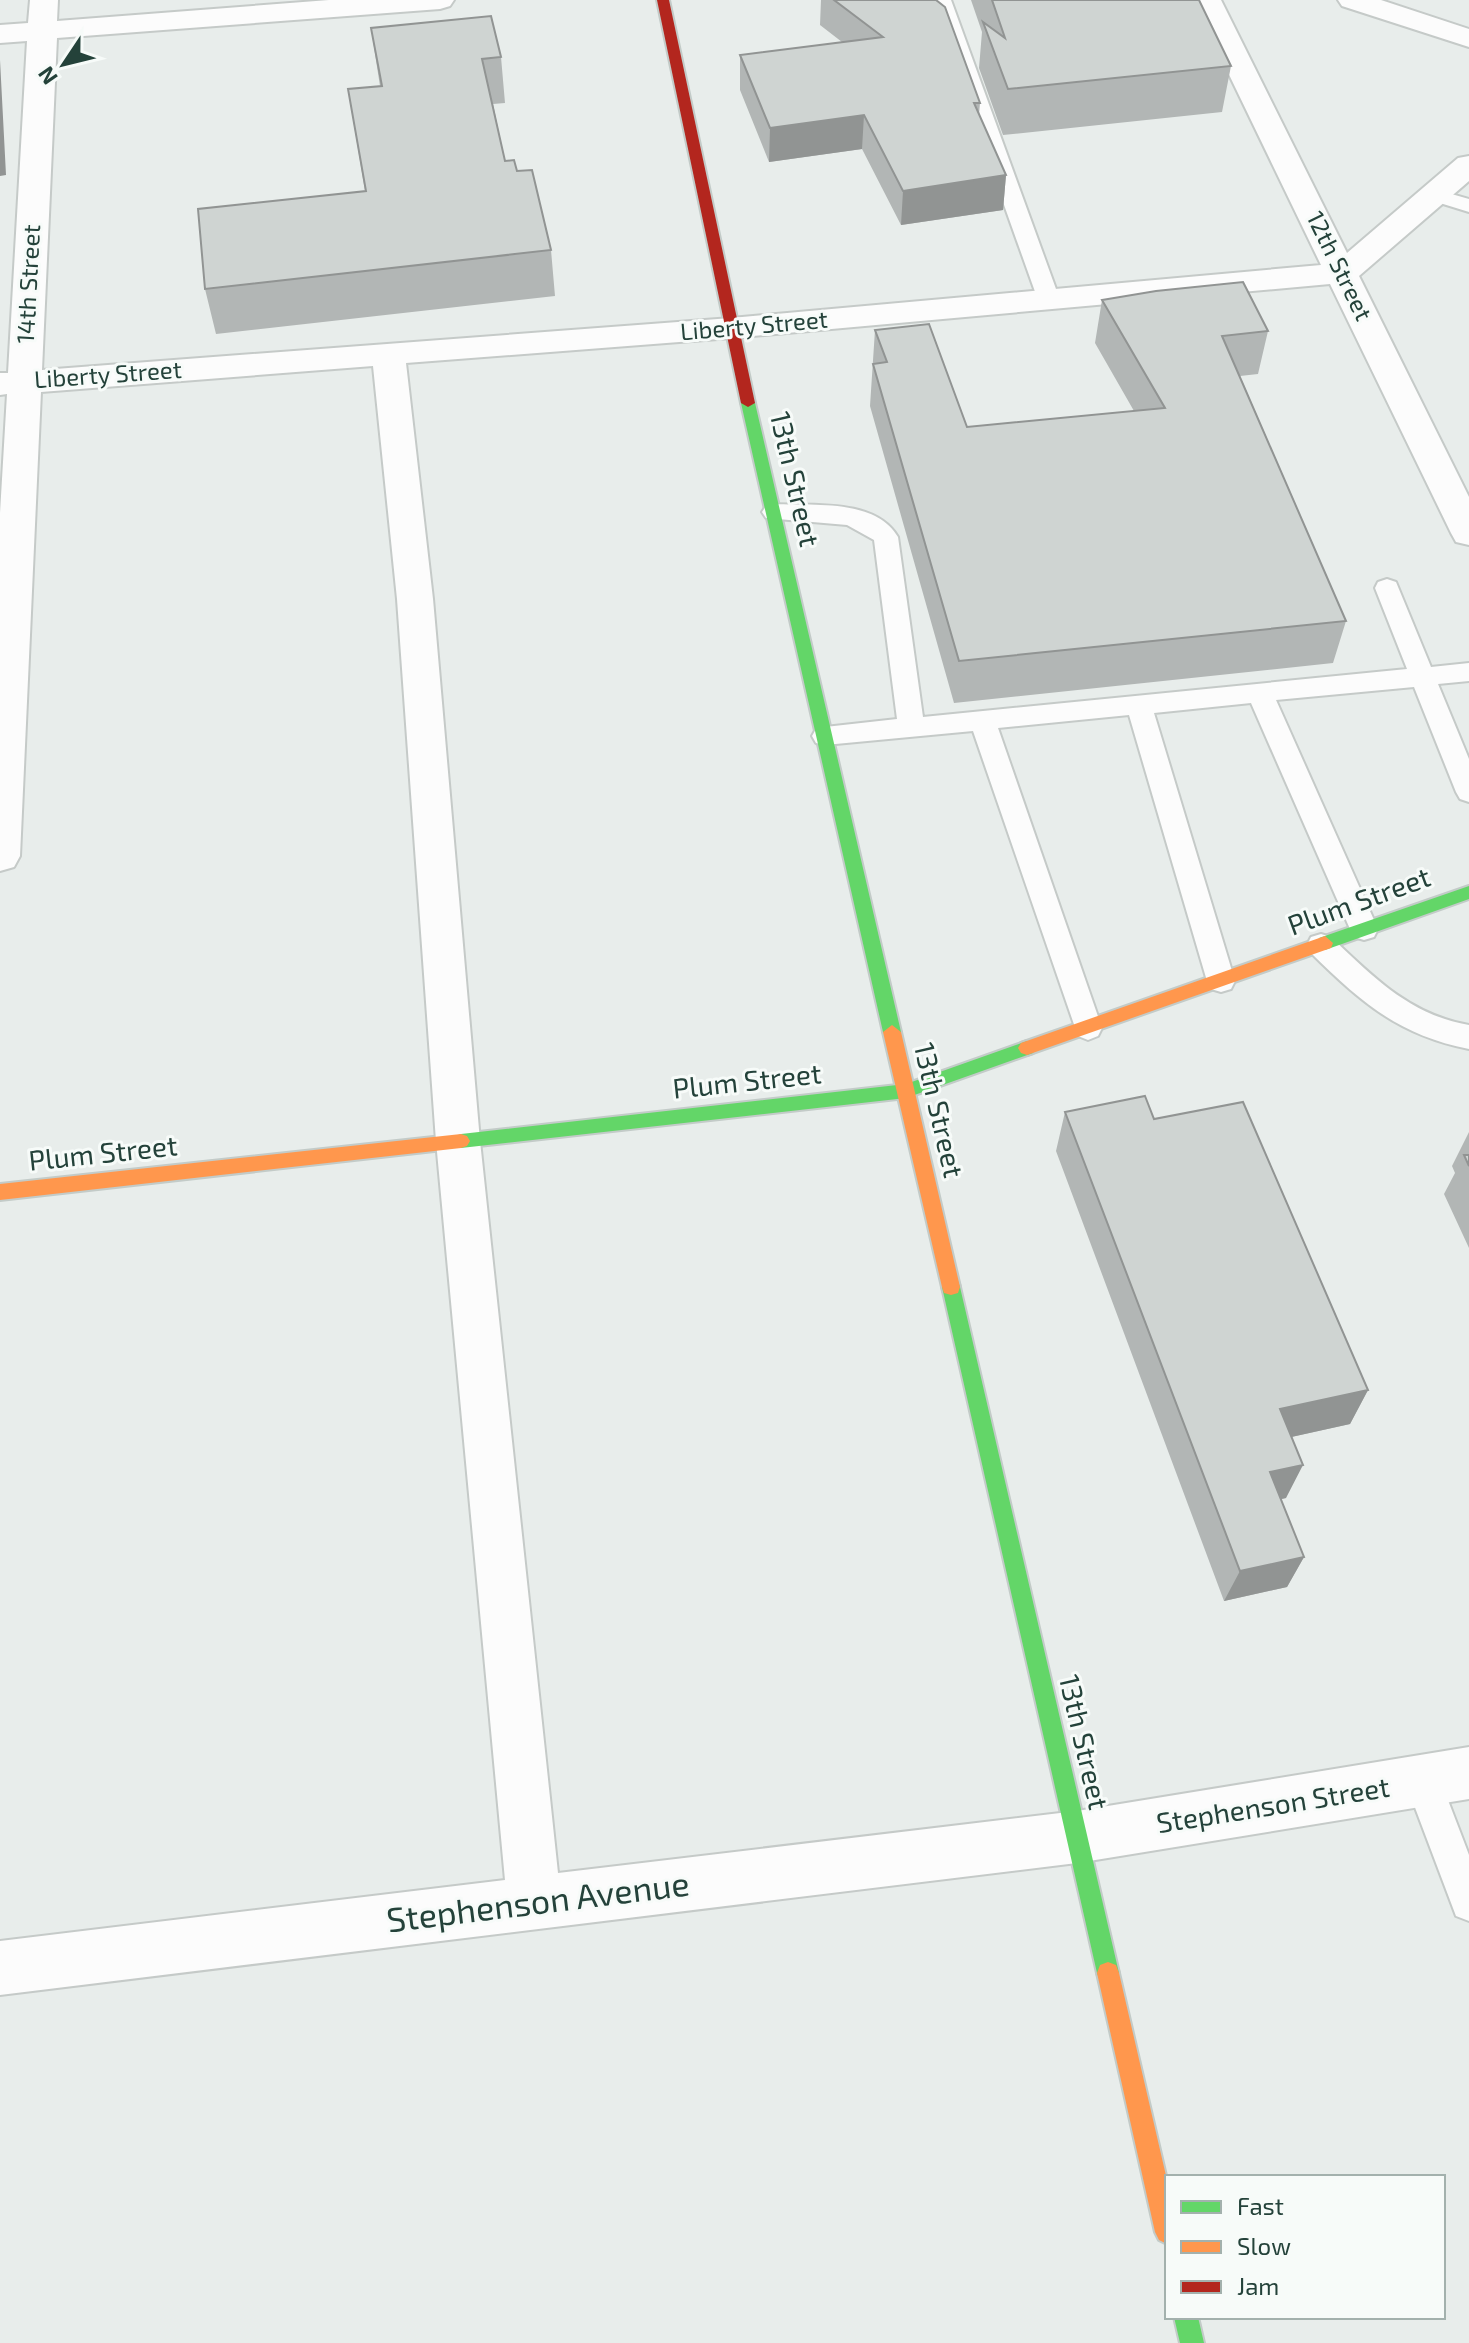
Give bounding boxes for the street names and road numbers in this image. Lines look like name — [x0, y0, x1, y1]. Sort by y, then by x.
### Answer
street label: 12th Street — [1301, 206, 1379, 325]
street label: 14th Street — [10, 224, 45, 344]
street label: Liberty Street — [679, 304, 829, 345]
street label: Liberty Street — [33, 354, 183, 393]
street label: 13th Street — [764, 408, 828, 550]
street label: Plum Street — [1283, 859, 1435, 942]
street label: 13th Street — [908, 1039, 972, 1181]
street label: Plum Street — [671, 1055, 823, 1105]
street label: Plum Street — [27, 1127, 179, 1177]
street label: 13th Street — [1053, 1671, 1117, 1813]
street label: Stephenson Street — [1154, 1769, 1392, 1839]
street label: Stephenson Avenue — [384, 1862, 691, 1939]

